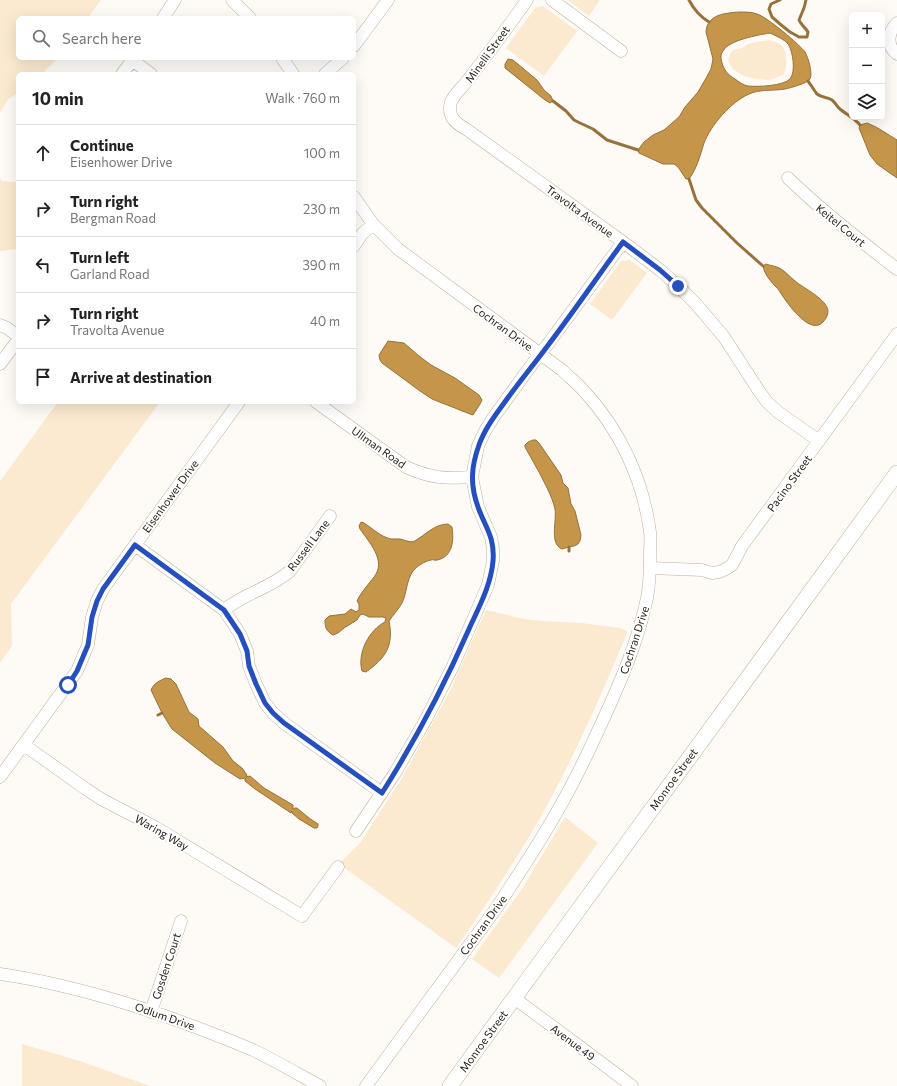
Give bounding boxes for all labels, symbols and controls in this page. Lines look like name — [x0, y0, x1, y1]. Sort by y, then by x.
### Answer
map controls — [849, 12, 885, 120]
button: + — [849, 12, 885, 48]
search box — [16, 16, 356, 60]
street label: Minelli Street — [462, 23, 512, 85]
icon: search — [30, 27, 52, 49]
text: Search here — [62, 29, 141, 47]
button: − — [849, 48, 885, 84]
button: layers — [849, 84, 885, 120]
text: 10 min — [32, 88, 84, 109]
text: Walk · 760 m — [265, 90, 340, 106]
text: Continue — [70, 136, 134, 154]
icon: ahead — [32, 142, 54, 164]
text: 100 m — [304, 145, 340, 161]
text: Eisenhower Drive — [70, 154, 172, 170]
street label: Travolta Avenue — [544, 182, 616, 240]
text: Turn right — [70, 192, 139, 210]
icon: right — [32, 198, 54, 220]
text: 230 m — [303, 201, 340, 217]
street label: Keitel Court — [814, 201, 869, 249]
text: Bergman Road — [70, 210, 156, 226]
text: Turn left — [70, 248, 129, 266]
icon: left — [32, 254, 54, 276]
text: 390 m — [302, 257, 340, 273]
text: Garland Road — [70, 266, 149, 282]
route end — [669, 277, 687, 295]
street label: Cochran Drive — [471, 301, 536, 353]
text: Turn right — [70, 304, 139, 322]
icon: right — [32, 310, 54, 332]
text: 40 m — [310, 313, 340, 329]
text: Travolta Avenue — [70, 322, 164, 338]
icon: arrive — [32, 366, 54, 388]
text: Arrive at destination — [70, 368, 212, 386]
street label: Ullman Road — [349, 424, 409, 470]
street label: Pacino Street — [764, 452, 814, 514]
street label: Eisenhower Drive — [139, 457, 201, 535]
street label: Russell Lane — [284, 517, 332, 573]
street label: Cochran Drive — [617, 604, 651, 676]
route start — [59, 676, 77, 694]
street label: Monroe Street — [646, 745, 700, 812]
street label: Waring Way — [133, 811, 191, 853]
street label: Cochran Drive — [457, 892, 509, 957]
street label: Gosden Court — [149, 931, 183, 1001]
street label: Odlum Drive — [133, 1000, 197, 1032]
street label: Monroe Street — [456, 1007, 510, 1074]
street label: Avenue 49 — [548, 1021, 598, 1063]

